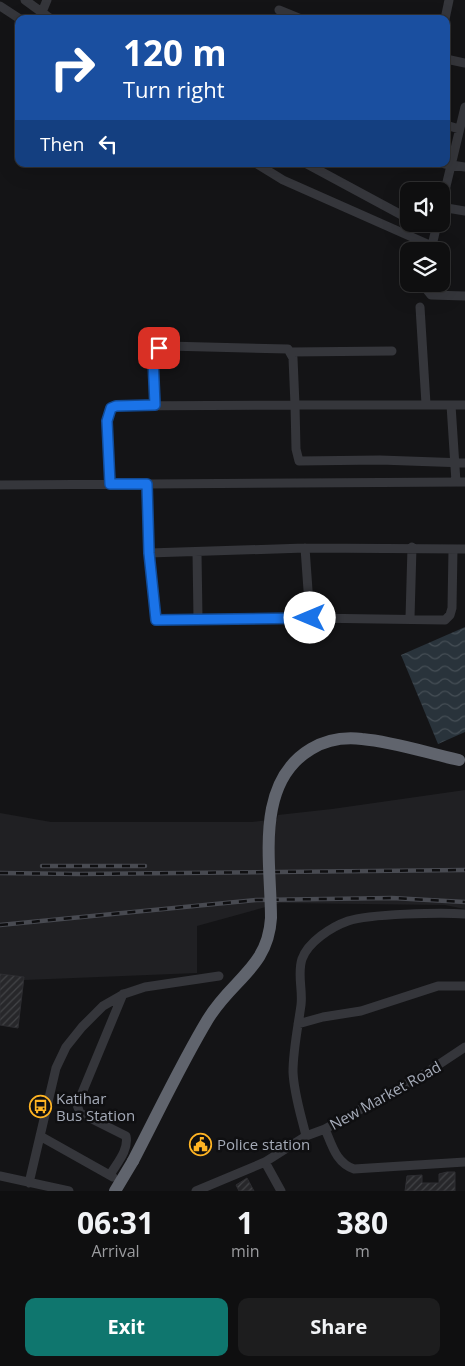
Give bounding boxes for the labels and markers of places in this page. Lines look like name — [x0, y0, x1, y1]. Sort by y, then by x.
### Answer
pin — [138, 327, 180, 369]
place label: Katihar Bus Station — [56, 1088, 135, 1125]
bus stop icon: Katihar Bus Station — [28, 1095, 52, 1119]
public building icon: Police station — [189, 1132, 213, 1156]
place label: Police station — [217, 1134, 310, 1154]

